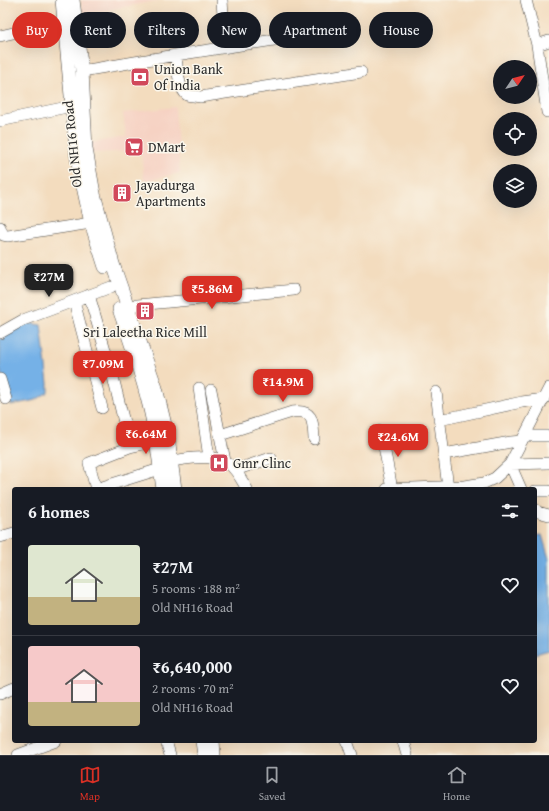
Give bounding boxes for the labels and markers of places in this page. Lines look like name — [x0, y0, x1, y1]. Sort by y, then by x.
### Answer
place label: Union Bank Of India — [154, 59, 224, 95]
bank icon: Union Bank Of India — [129, 66, 151, 88]
supermarket icon: DMart — [123, 136, 145, 158]
place label: DMart — [148, 137, 185, 157]
place label: Jayadurga Apartments — [134, 175, 206, 211]
building icon: Jayadurga Apartments — [111, 182, 133, 204]
pin: ₹27M — [25, 264, 73, 298]
pin: ₹5.86M — [179, 276, 245, 310]
building icon: Sri Laleetha Rice Mill — [134, 300, 156, 322]
place label: Sri Laleetha Rice Mill — [83, 322, 207, 342]
pin: ₹7.09M — [70, 351, 136, 385]
pin: ₹14.9M — [250, 369, 316, 403]
pin: ₹6.64M — [113, 421, 179, 455]
pin: ₹24.6M — [365, 424, 431, 458]
hospital icon: Gmr Clinc — [208, 452, 230, 474]
place label: Gmr Clinc — [233, 453, 291, 473]

